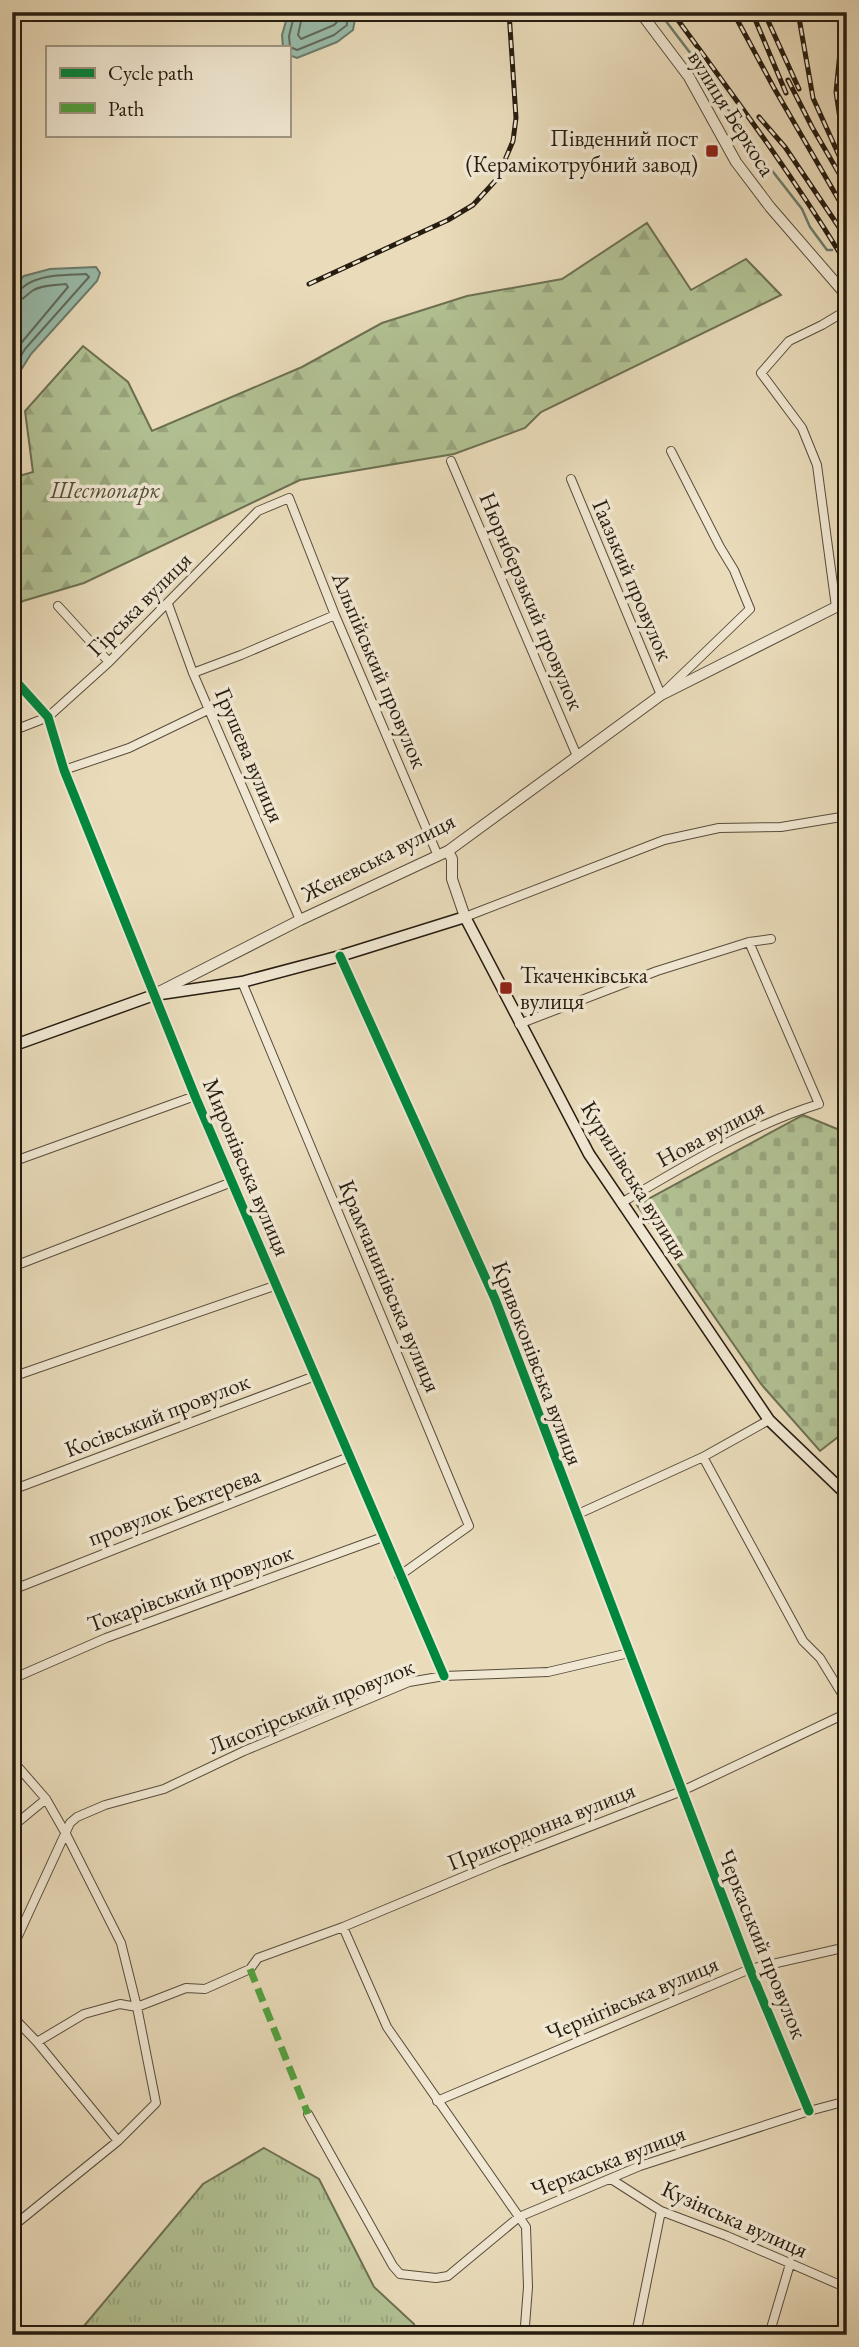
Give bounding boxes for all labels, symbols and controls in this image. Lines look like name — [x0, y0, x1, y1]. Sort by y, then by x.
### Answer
street label: вулиця Беркоса — [681, 44, 783, 182]
legend — [46, 46, 290, 136]
text: Cycle path — [108, 59, 194, 86]
text: Path — [108, 95, 145, 122]
place label: Південний пост (Керамікотрубний завод) — [466, 123, 699, 179]
marker: Південний пост (Керамікотрубний завод) — [704, 143, 720, 159]
park label: Шестопарк — [49, 475, 161, 505]
street label: Нюрнберзький провулок — [472, 487, 592, 715]
street label: Гаазький провулок — [586, 495, 680, 665]
street label: Гірська вулиця — [80, 545, 198, 663]
street label: Альпійський провулок — [325, 566, 435, 773]
street label: Грушева вулиця — [208, 683, 292, 827]
street label: Женевська вулиця — [295, 805, 460, 909]
place label: Ткаченківська вулиця — [520, 960, 649, 1016]
marker: Ткаченківська вулиця — [498, 980, 514, 996]
street label: Миронівська вулиця — [196, 1074, 298, 1260]
street label: Нова вулиця — [651, 1092, 769, 1174]
street label: Курилівська вулиця — [574, 1095, 696, 1265]
street label: Крамчанинівська вулиця — [332, 1175, 448, 1397]
street label: Кривоконівська вулиця — [485, 1257, 591, 1469]
street label: Косівський провулок — [60, 1366, 254, 1464]
street label: провулок Бехтерєва — [84, 1459, 265, 1553]
street label: Токарівський провулок — [83, 1537, 297, 1639]
street label: Лисогірський провулок — [204, 1651, 418, 1761]
street label: Прикордонна вулиця — [443, 1775, 639, 1877]
street label: Черкаський провулок — [711, 1845, 815, 2043]
street label: Чернігівська вулиця — [541, 1948, 723, 2048]
street label: Черкаська вулиця — [527, 2118, 689, 2204]
street label: Кузінська вулиця — [657, 2173, 813, 2265]

